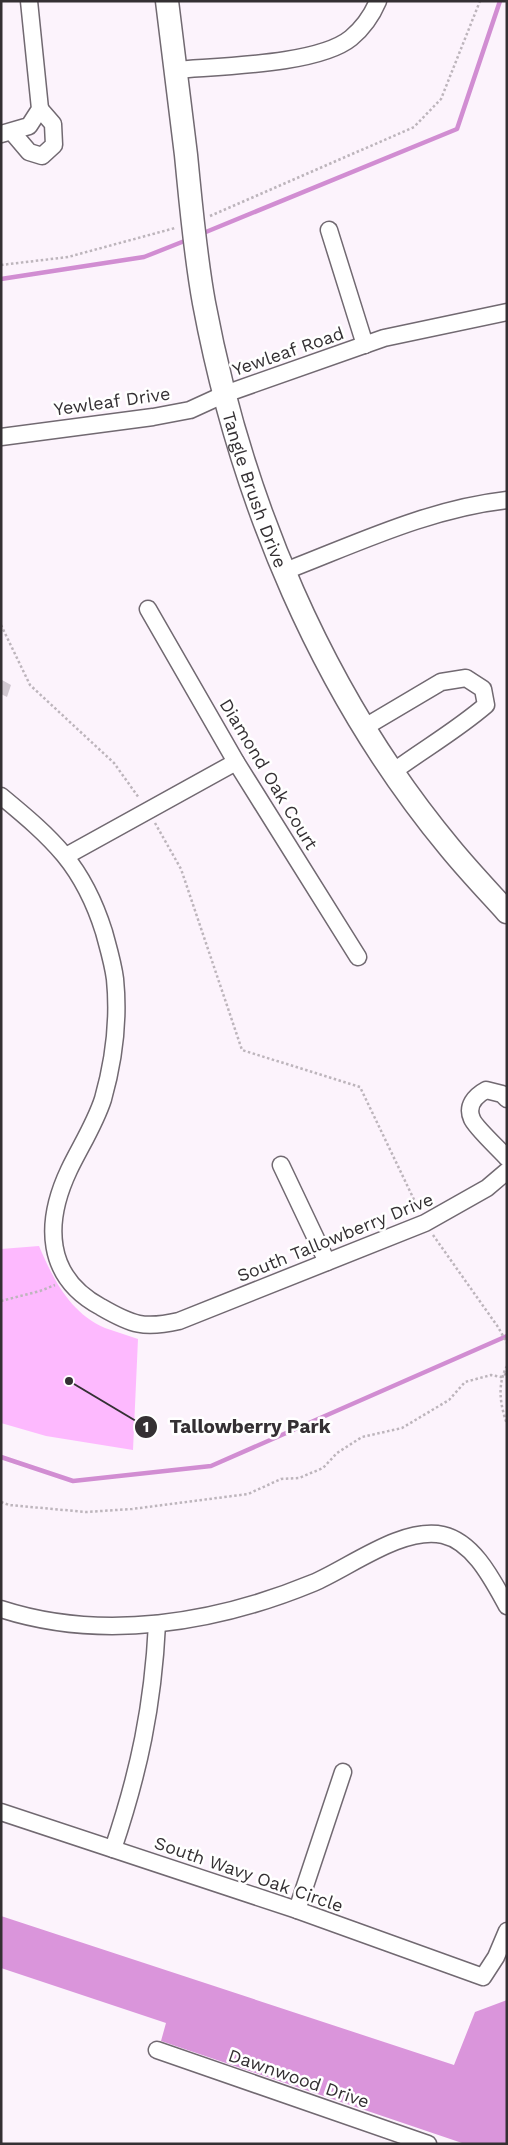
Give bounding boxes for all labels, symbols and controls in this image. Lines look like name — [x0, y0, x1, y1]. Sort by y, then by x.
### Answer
street label: Yewleaf Road — [229, 322, 347, 380]
street label: Yewleaf Drive — [52, 382, 172, 420]
street label: Tangle Brush Drive — [219, 409, 292, 571]
street label: Diamond Oak Court — [216, 695, 323, 854]
street label: South Tallowberry Drive — [234, 1188, 436, 1286]
callout: Tallowberry Park — [134, 1410, 340, 1444]
text: Tallowberry Park — [169, 1415, 331, 1438]
text: 1 — [143, 1418, 149, 1436]
street label: South Wavy Oak Circle — [152, 1832, 346, 1916]
street label: Dawnwood Drive — [226, 2044, 372, 2112]

